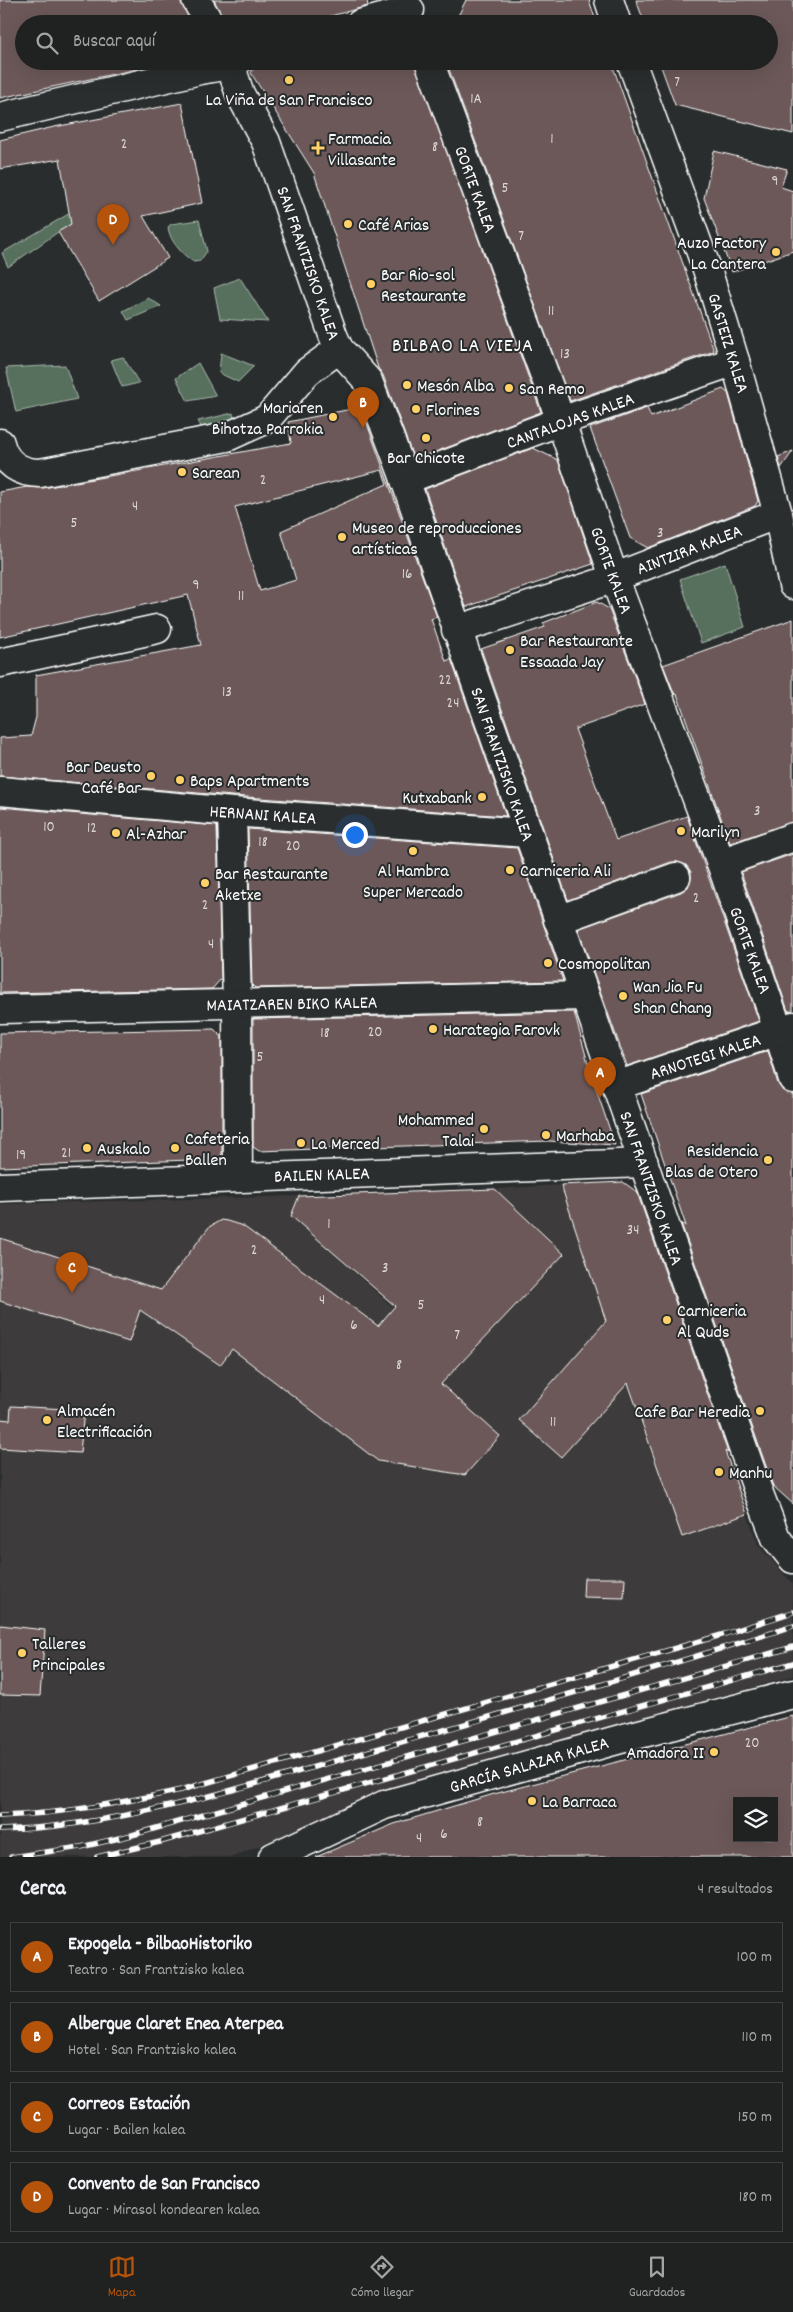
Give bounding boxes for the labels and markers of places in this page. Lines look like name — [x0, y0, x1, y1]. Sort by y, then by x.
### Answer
marker: La Viña de San Francisco — [283, 74, 295, 86]
place label: La Viña de San Francisco — [206, 89, 372, 114]
place label: Farmacia Villasante — [328, 128, 396, 174]
marker: Farmacia Villasante — [312, 142, 324, 154]
pin: D — [97, 204, 129, 245]
place label: Café Arias — [358, 214, 429, 239]
marker: Café Arias — [342, 218, 354, 230]
place label: Auzo Factory La Cantera — [677, 232, 767, 278]
marker: Auzo Factory La Cantera — [770, 246, 782, 258]
place label: Bar Rio-sol Restaurante — [381, 264, 466, 310]
marker: Bar Rio-sol Restaurante — [365, 278, 377, 290]
place label: Mesón Alba — [417, 375, 494, 400]
place label: San Remo — [519, 378, 585, 403]
marker: Mesón Alba — [401, 379, 413, 391]
marker: San Remo — [503, 382, 515, 394]
pin: B — [347, 387, 379, 428]
place label: Mariaren Bihotza Parrokia — [212, 397, 324, 443]
place label: Florines — [426, 399, 480, 424]
marker: Florines — [410, 403, 422, 415]
marker: Mariaren Bihotza Parrokia — [327, 411, 339, 423]
marker: Bar Chicote — [420, 432, 432, 444]
place label: Bar Chicote — [387, 447, 465, 472]
place label: Sarean — [192, 462, 240, 487]
marker: Sarean — [176, 466, 188, 478]
place label: Museo de reproducciones artísticas — [352, 517, 522, 563]
marker: Museo de reproducciones artísticas — [336, 531, 348, 543]
place label: Bar Restaurante Essaada Jay — [520, 630, 633, 676]
marker: Bar Restaurante Essaada Jay — [504, 644, 516, 656]
place label: Bar Deusto Café Bar — [66, 756, 141, 802]
marker: Bar Deusto Café Bar — [145, 770, 157, 782]
place label: Baps Apartments — [190, 770, 310, 795]
marker: Baps Apartments — [174, 774, 186, 786]
place label: Kutxabank — [402, 787, 472, 812]
marker: Kutxabank — [476, 791, 488, 803]
place label: Marilyn — [691, 821, 740, 846]
place label: Al-Azhar — [126, 823, 187, 848]
marker: Marilyn — [675, 825, 687, 837]
marker: Al-Azhar — [110, 827, 122, 839]
marker: Al Hambra Super Mercado — [407, 845, 419, 857]
place label: Al Hambra Super Mercado — [363, 860, 463, 906]
place label: Carniceria Ali — [520, 860, 611, 885]
place label: Bar Restaurante Aketxe — [215, 863, 328, 909]
marker: Carniceria Ali — [504, 864, 516, 876]
marker: Bar Restaurante Aketxe — [199, 877, 211, 889]
place label: Cosmopolitan — [558, 953, 650, 978]
marker: Cosmopolitan — [542, 957, 554, 969]
place label: Wan Jia Fu Shan Chang — [633, 976, 712, 1022]
marker: Wan Jia Fu Shan Chang — [617, 990, 629, 1002]
place label: Harategia Farovk — [443, 1019, 560, 1044]
marker: Harategia Farovk — [427, 1023, 439, 1035]
pin: A — [584, 1057, 616, 1098]
place label: Mohammed Talai — [398, 1109, 474, 1155]
marker: Mohammed Talai — [478, 1123, 490, 1135]
place label: Marhaba — [556, 1125, 615, 1150]
place label: Cafeteria Ballen — [185, 1128, 250, 1174]
marker: Marhaba — [540, 1129, 552, 1141]
place label: La Merced — [311, 1133, 380, 1158]
marker: La Merced — [295, 1137, 307, 1149]
place label: Auskalo — [97, 1138, 150, 1163]
place label: Residencia Blas de Otero — [665, 1140, 759, 1186]
marker: Auskalo — [81, 1142, 93, 1154]
marker: Cafeteria Ballen — [169, 1142, 181, 1154]
marker: Residencia Blas de Otero — [762, 1154, 774, 1166]
pin: C — [56, 1252, 88, 1293]
place label: Carniceria Al Quds — [677, 1300, 747, 1346]
marker: Carniceria Al Quds — [661, 1314, 673, 1326]
place label: Almacén Electrificación — [57, 1400, 152, 1446]
place label: Cafe Bar Heredia — [635, 1401, 751, 1426]
marker: Cafe Bar Heredia — [754, 1405, 766, 1417]
marker: Almacén Electrificación — [41, 1414, 53, 1426]
place label: Manhu — [729, 1462, 772, 1487]
marker: Manhu — [713, 1466, 725, 1478]
place label: Talleres Principales — [32, 1633, 106, 1679]
marker: Talleres Principales — [16, 1647, 28, 1659]
place label: Amadora II — [627, 1742, 704, 1767]
marker: Amadora II — [708, 1746, 720, 1758]
place label: La Barraca — [542, 1791, 617, 1816]
marker: La Barraca — [526, 1795, 538, 1807]

